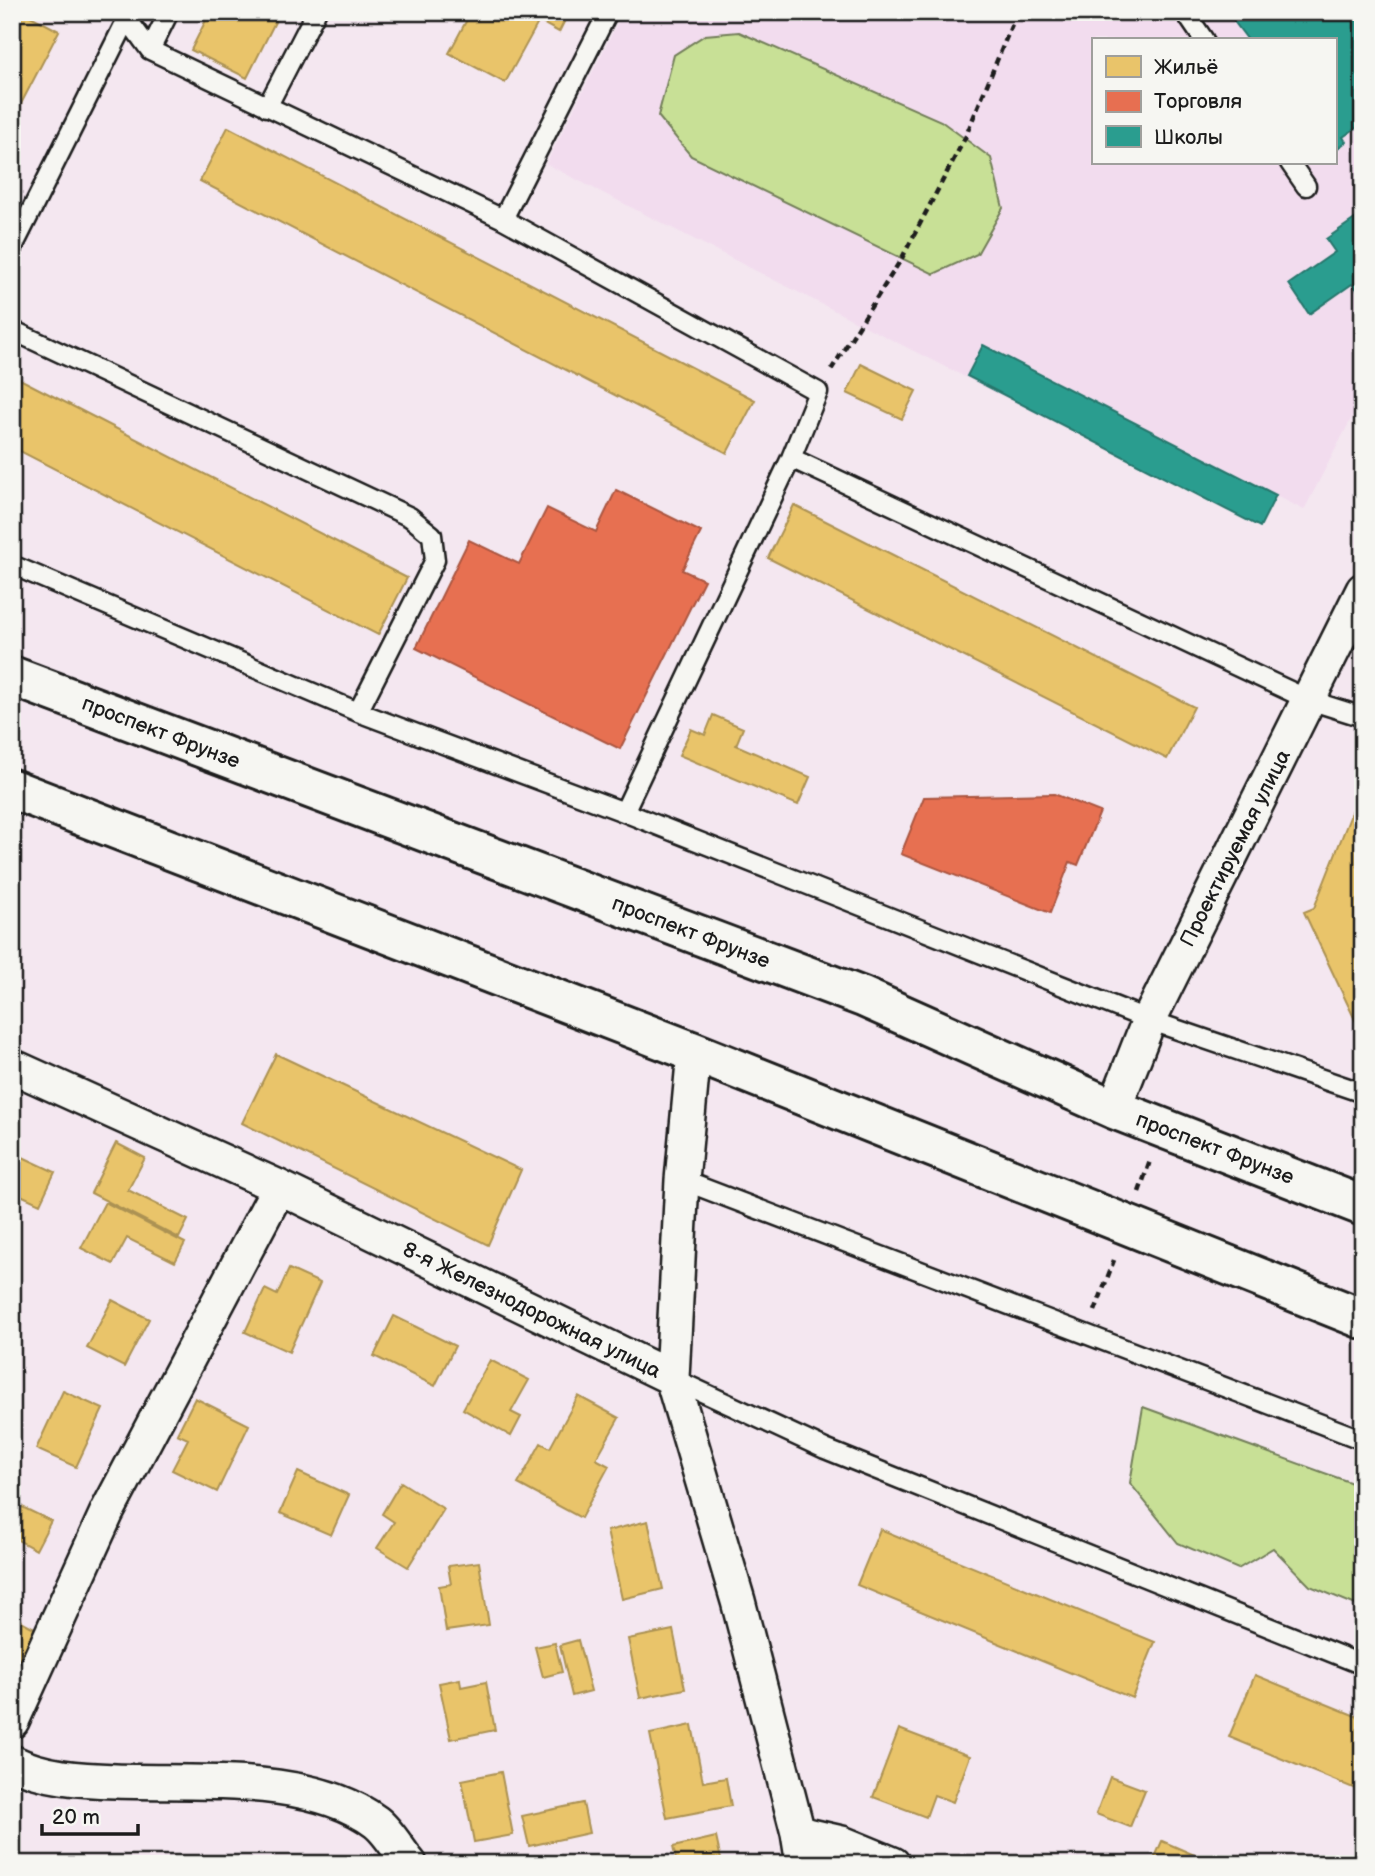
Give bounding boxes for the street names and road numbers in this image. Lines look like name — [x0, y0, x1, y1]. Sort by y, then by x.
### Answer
street label: проспект Фрунзе — [78, 691, 244, 774]
street label: Проектируемая улица — [1175, 745, 1296, 951]
street label: проспект Фрунзе — [608, 891, 774, 974]
street label: проспект Фрунзе — [1132, 1107, 1298, 1190]
street label: 8-я Железнодорожная улица — [399, 1237, 665, 1384]

